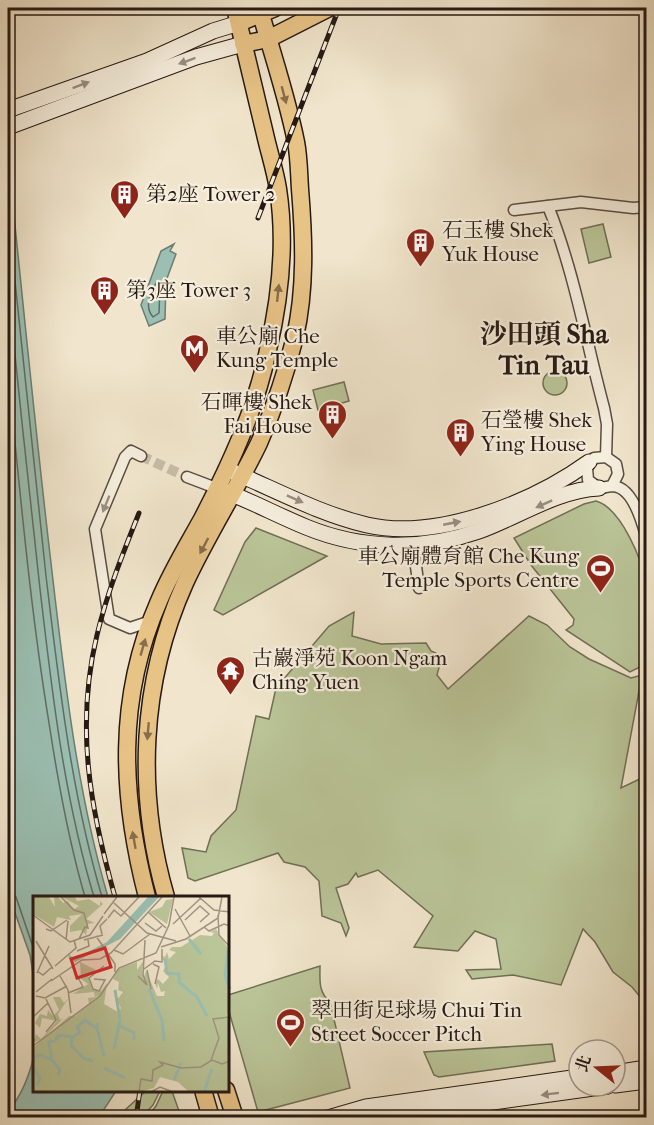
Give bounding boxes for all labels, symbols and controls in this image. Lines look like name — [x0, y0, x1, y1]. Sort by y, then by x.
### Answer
one-way arrow — [178, 56, 196, 66]
one-way arrow — [73, 79, 91, 89]
one-way arrow — [279, 86, 289, 104]
building icon: 第2座 Tower 2 — [109, 178, 141, 220]
place label: 第2座 Tower 2 — [146, 182, 276, 206]
place label: 石玉樓 Shek Yuk House — [441, 218, 553, 266]
building icon: 石玉樓 Shek Yuk House — [405, 226, 437, 268]
building icon: 第3座 Tower 3 — [89, 274, 121, 316]
place label: 第3座 Tower 3 — [126, 278, 251, 302]
one-way arrow — [273, 283, 283, 302]
district label: 沙田頭 Sha Tin Tau — [480, 318, 610, 381]
place label: 車公廟 Che Kung Temple — [216, 324, 338, 372]
metro station icon: 車公廟 Che Kung Temple — [179, 332, 211, 374]
place label: 石暉樓 Shek Fai House — [201, 390, 312, 438]
building icon: 石暉樓 Shek Fai House — [317, 398, 349, 440]
place label: 石瑩樓 Shek Ying House — [480, 408, 592, 456]
building icon: 石瑩樓 Shek Ying House — [444, 416, 476, 458]
one-way arrow — [286, 494, 304, 504]
one-way arrow — [101, 495, 110, 513]
one-way arrow — [534, 499, 552, 509]
one-way arrow — [443, 518, 462, 527]
one-way arrow — [199, 537, 209, 554]
place label: 車公廟體育館 Che Kung Temple Sports Centre — [358, 544, 580, 592]
sports icon: 車公廟體育館 Che Kung Temple Sports Centre — [584, 552, 616, 594]
one-way arrow — [139, 638, 148, 656]
place label: 古巖淨苑 Koon Ngam Ching Yuen — [252, 646, 448, 694]
temple icon: 古巖淨苑 Koon Ngam Ching Yuen — [215, 654, 247, 696]
one-way arrow — [143, 721, 152, 740]
one-way arrow — [129, 830, 138, 849]
inset map — [33, 896, 230, 1092]
place label: 翠田街足球場 Chui Tin Street Soccer Pitch — [311, 998, 522, 1046]
sports icon: 翠田街足球場 Chui Tin Street Soccer Pitch — [274, 1006, 306, 1048]
north arrow — [567, 1038, 627, 1098]
text: 北 — [572, 1053, 595, 1074]
one-way arrow — [541, 1089, 560, 1098]

